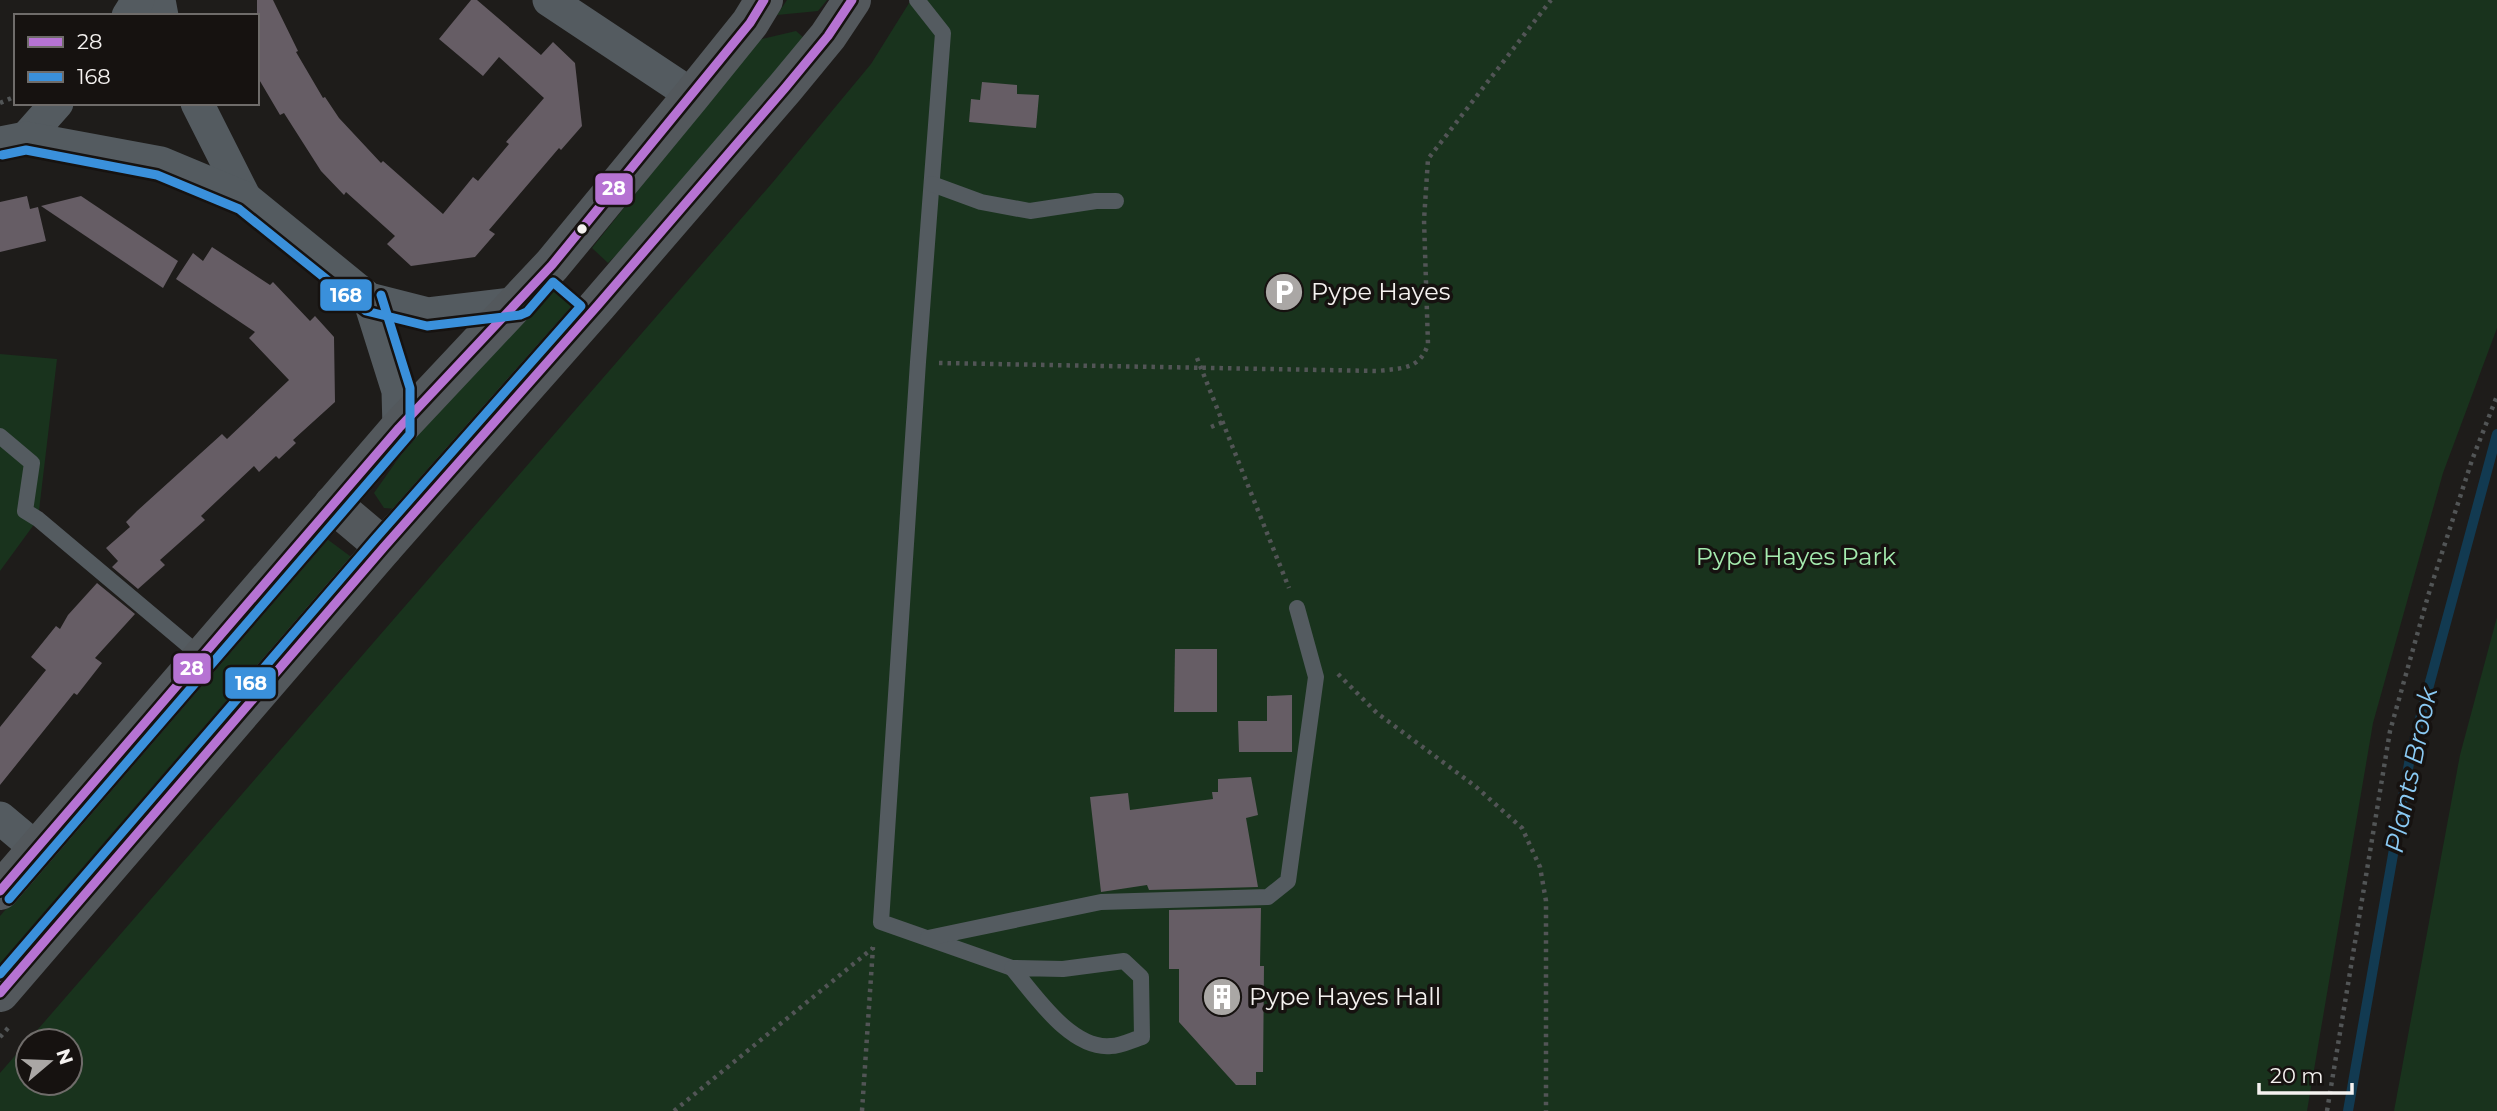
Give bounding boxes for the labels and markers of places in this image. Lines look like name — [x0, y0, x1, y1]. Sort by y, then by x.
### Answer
unlabelled marker — [575, 222, 589, 236]
parking icon: Pype Hayes — [1263, 271, 1305, 313]
place label: Pype Hayes — [1311, 277, 1450, 306]
building icon: Pype Hayes Hall — [1201, 976, 1243, 1018]
place label: Pype Hayes Hall — [1249, 982, 1441, 1011]

